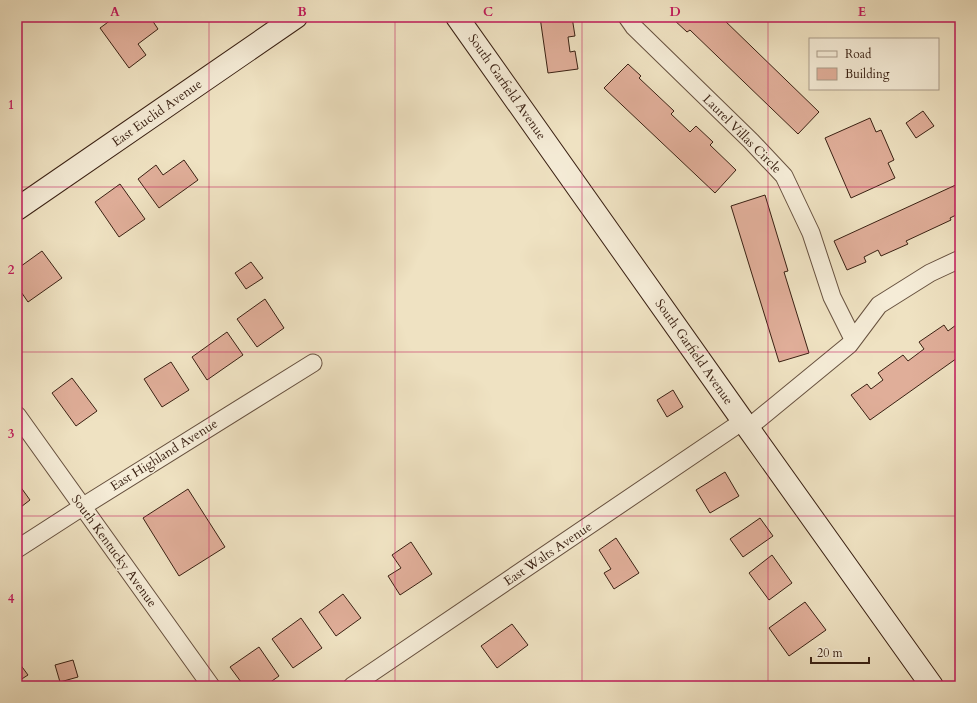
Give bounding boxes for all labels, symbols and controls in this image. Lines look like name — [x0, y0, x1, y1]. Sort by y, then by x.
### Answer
text: A — [110, 3, 120, 21]
text: B — [297, 3, 307, 21]
text: C — [483, 3, 493, 21]
text: D — [669, 3, 681, 21]
text: E — [858, 3, 866, 21]
street label: South Garfield Avenue — [464, 31, 550, 143]
legend — [809, 38, 939, 90]
text: Road — [845, 46, 872, 62]
text: Building — [845, 66, 890, 82]
street label: East Euclid Avenue — [108, 75, 206, 151]
street label: Laurel Villas Circle — [699, 91, 785, 177]
text: 1 — [8, 96, 14, 114]
text: 2 — [8, 261, 15, 279]
street label: South Garfield Avenue — [651, 296, 737, 408]
street label: East Highland Avenue — [107, 415, 221, 495]
text: 3 — [8, 425, 15, 443]
street label: South Kentucky Avenue — [67, 491, 161, 611]
street label: East Walts Avenue — [500, 518, 596, 590]
text: 4 — [8, 590, 15, 608]
scale bar — [811, 639, 869, 665]
text: 20 m — [817, 645, 844, 661]

